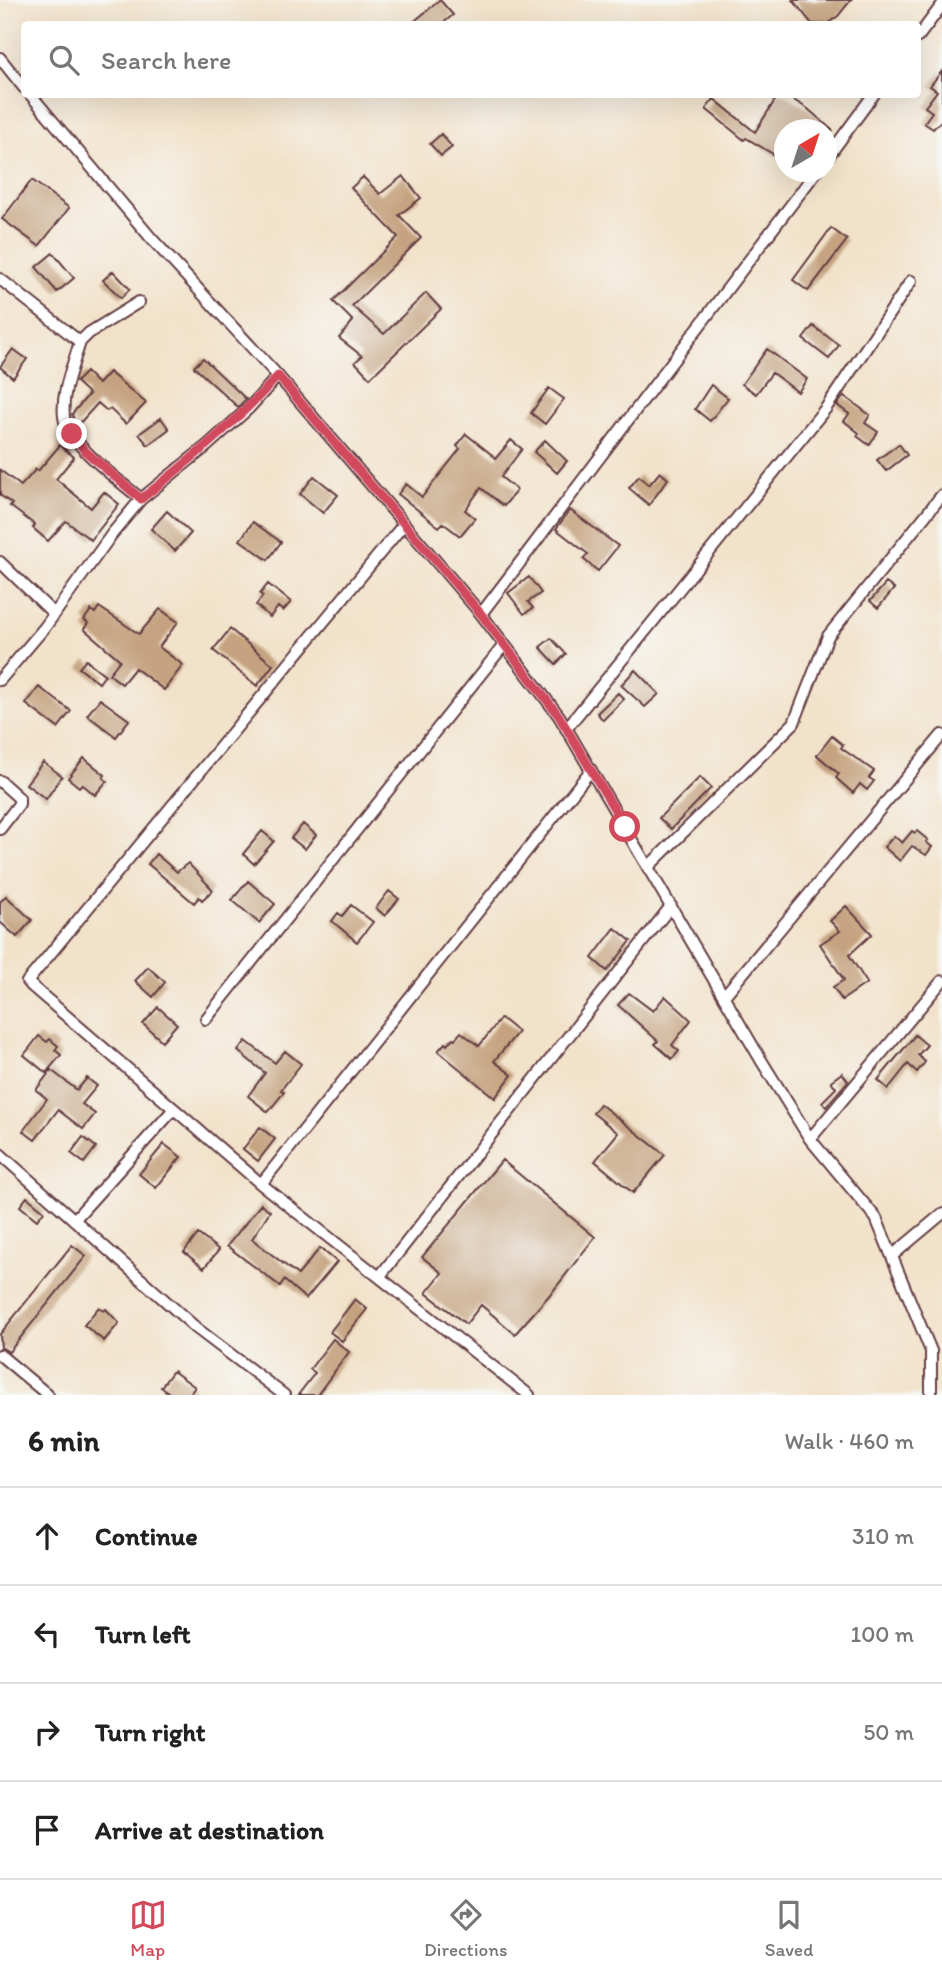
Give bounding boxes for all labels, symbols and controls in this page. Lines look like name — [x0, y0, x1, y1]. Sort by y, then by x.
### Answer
search box — [21, 21, 921, 98]
icon: search — [45, 41, 83, 79]
text: Search here — [101, 44, 231, 76]
north arrow — [774, 119, 837, 182]
route end — [56, 418, 87, 449]
route start — [609, 811, 640, 842]
text: 6 min — [28, 1422, 100, 1459]
text: Walk · 460 m — [784, 1427, 914, 1455]
icon: ahead — [28, 1517, 66, 1555]
text: Continue — [95, 1520, 198, 1552]
text: 310 m — [852, 1522, 914, 1550]
icon: left — [28, 1615, 66, 1653]
text: Turn left — [95, 1618, 191, 1650]
text: 100 m — [850, 1620, 914, 1648]
icon: right — [28, 1713, 66, 1751]
text: Turn right — [95, 1716, 206, 1748]
text: 50 m — [863, 1718, 914, 1746]
icon: arrive — [28, 1811, 66, 1849]
text: Arrive at destination — [95, 1814, 324, 1846]
tab: Map — [129, 1896, 167, 1961]
tab: Directions — [424, 1896, 508, 1961]
tab: Saved — [765, 1896, 813, 1961]

